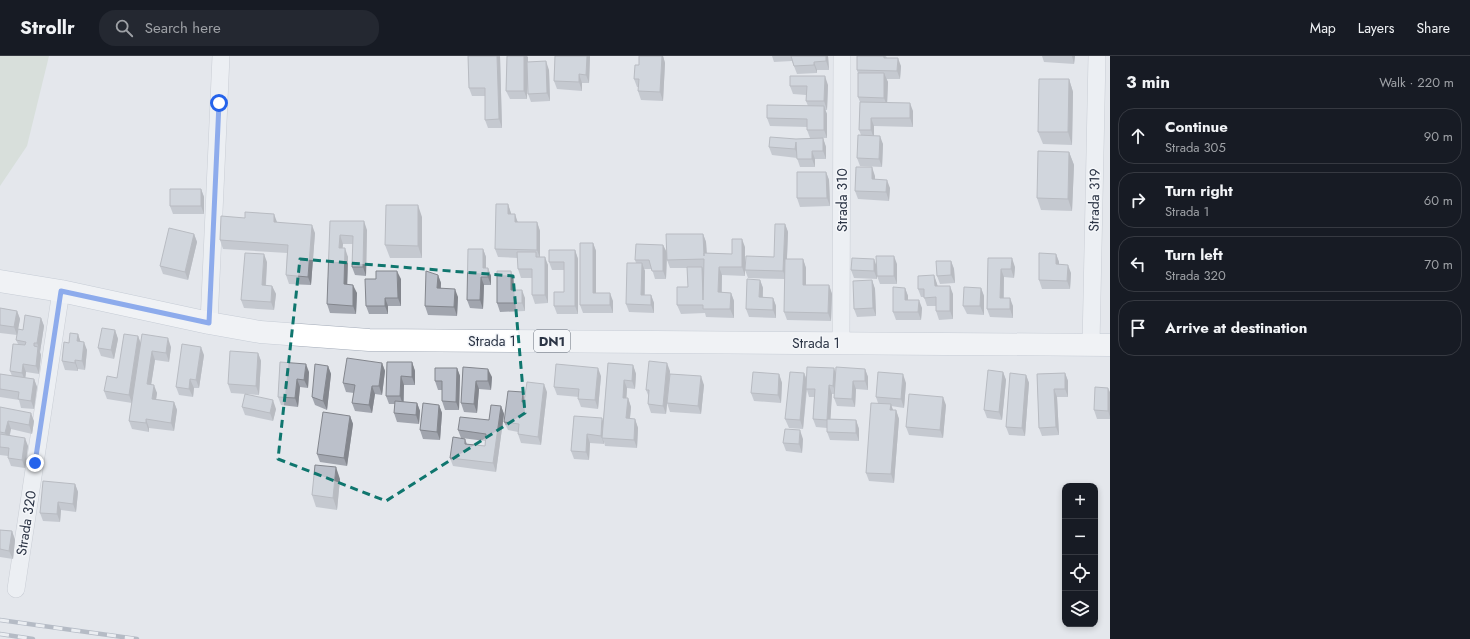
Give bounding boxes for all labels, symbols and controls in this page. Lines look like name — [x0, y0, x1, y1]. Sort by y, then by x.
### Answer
search box — [99, 10, 379, 46]
text: Strollr — [20, 14, 75, 41]
icon: search — [113, 17, 135, 39]
text: Search here — [145, 17, 221, 39]
text: Map — [1310, 18, 1336, 38]
text: Layers — [1358, 18, 1394, 38]
text: Share — [1416, 18, 1450, 38]
text: 3 min — [1126, 70, 1170, 94]
text: Walk · 220 m — [1379, 73, 1454, 92]
route start — [210, 94, 228, 112]
text: Continue — [1165, 116, 1228, 138]
icon: ahead — [1127, 125, 1149, 147]
text: 90 m — [1424, 127, 1453, 146]
text: Strada 305 — [1165, 138, 1226, 157]
street label: Strada 310 — [832, 168, 852, 232]
street label: Strada 319 — [1083, 168, 1105, 232]
text: Turn right — [1165, 180, 1233, 202]
icon: right — [1127, 189, 1149, 211]
text: 60 m — [1424, 191, 1453, 210]
text: Strada 1 — [1165, 202, 1209, 221]
text: Turn left — [1165, 244, 1223, 266]
icon: left — [1127, 253, 1149, 275]
text: 70 m — [1424, 255, 1453, 274]
text: Strada 320 — [1165, 266, 1226, 285]
icon: arrive — [1127, 317, 1149, 339]
text: Arrive at destination — [1165, 317, 1307, 339]
road number: DN1 — [534, 330, 570, 352]
street label: Strada 1 — [468, 331, 516, 351]
street label: Strada 1 — [792, 333, 840, 353]
route end — [26, 454, 44, 472]
map controls — [1062, 483, 1098, 627]
button: + — [1062, 483, 1098, 519]
street label: Strada 320 — [11, 489, 41, 557]
button: − — [1062, 519, 1098, 555]
button: locate — [1062, 555, 1098, 591]
button: layers — [1062, 591, 1098, 627]

